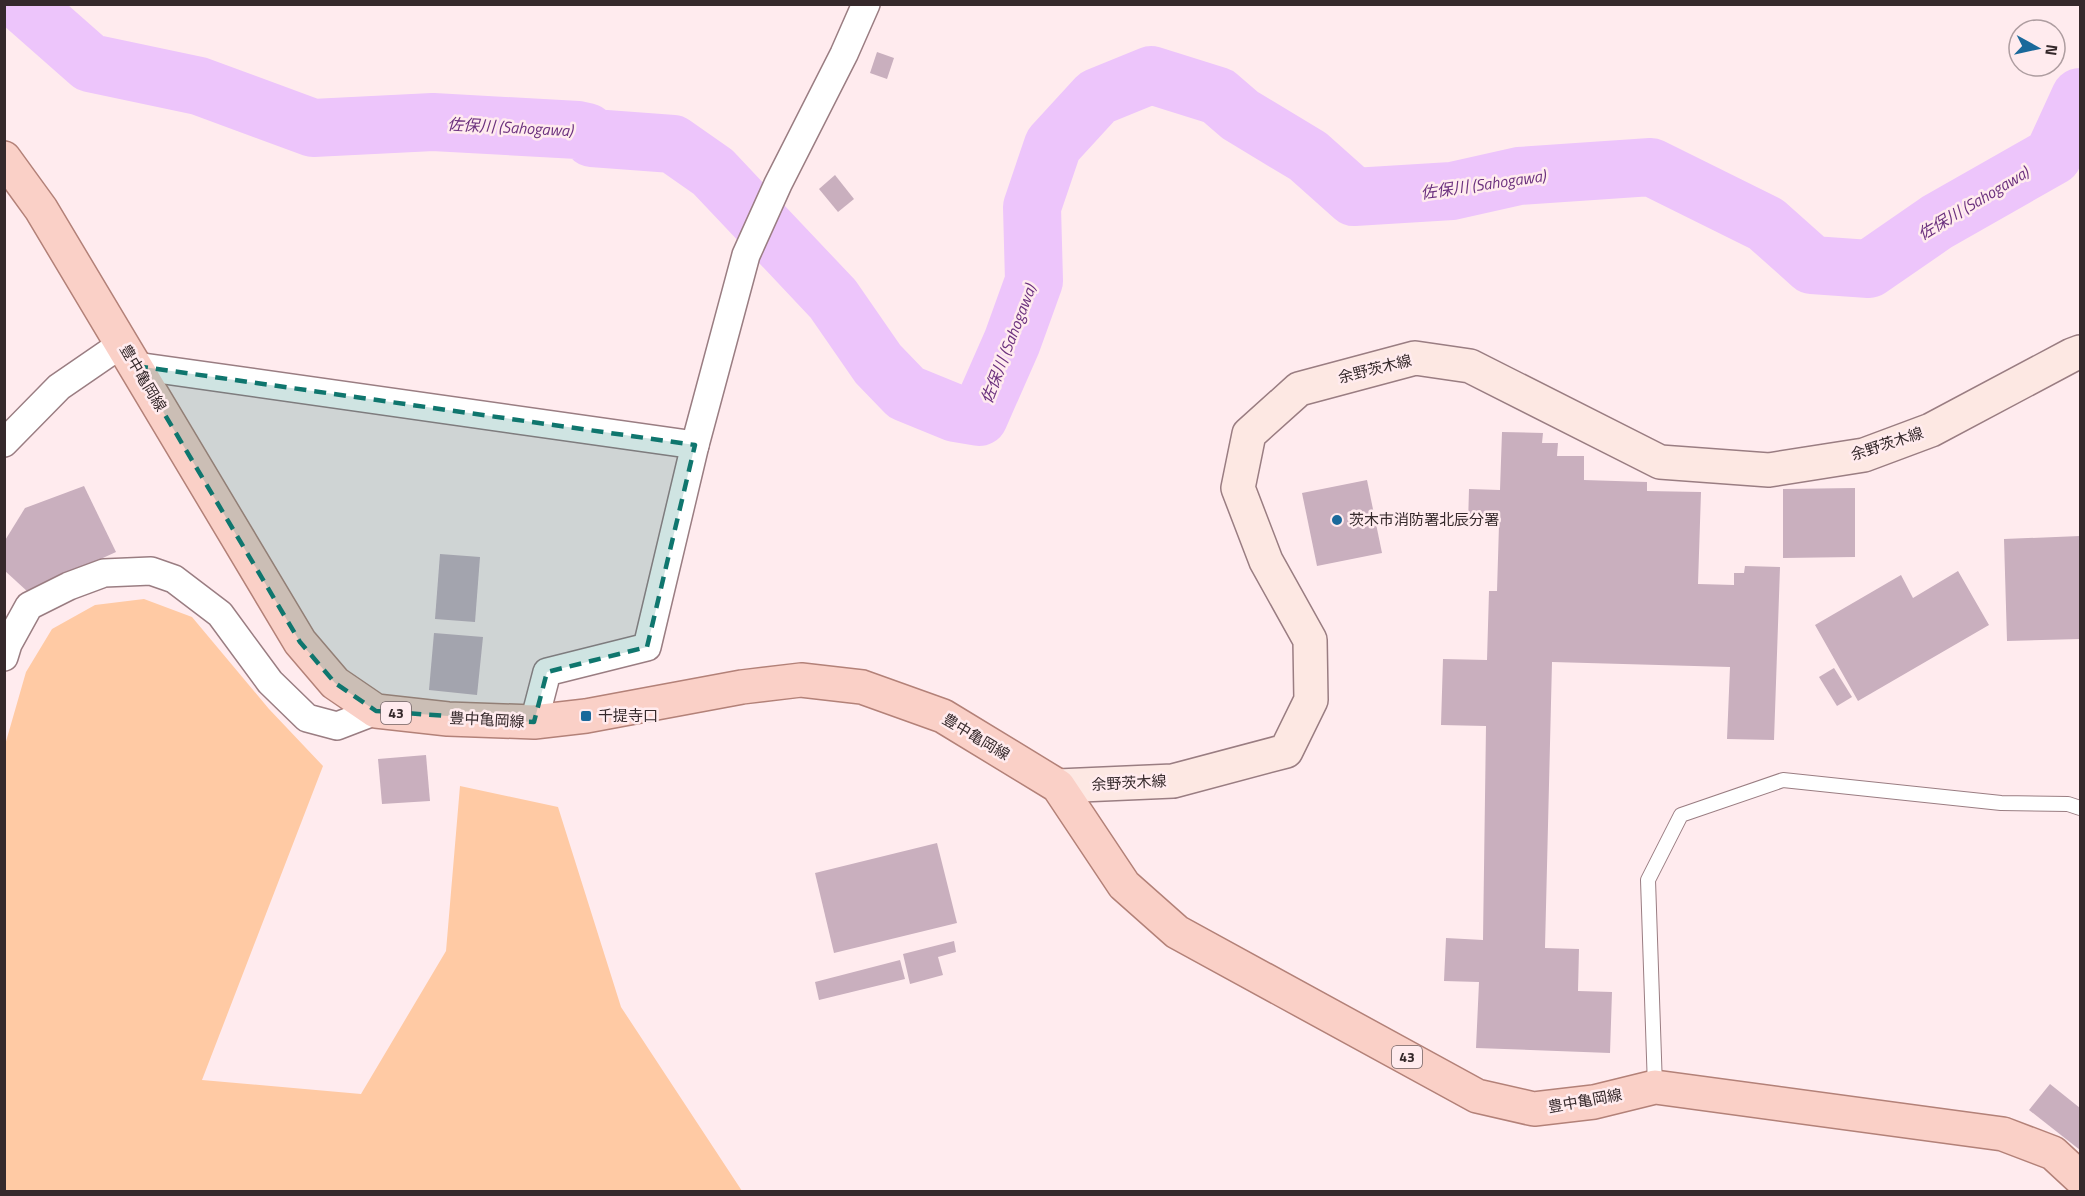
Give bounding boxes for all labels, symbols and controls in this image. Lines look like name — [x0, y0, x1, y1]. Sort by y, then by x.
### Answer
north arrow — [2007, 18, 2067, 78]
text: N — [2039, 43, 2065, 57]
water label: 佐保川 (Sahogawa) — [447, 112, 575, 142]
water label: 佐保川 (Sahogawa) — [1913, 160, 2034, 246]
water label: 佐保川 (Sahogawa) — [1419, 163, 1548, 205]
water label: 佐保川 (Sahogawa) — [974, 280, 1042, 407]
street label: 豊中亀岡線 — [114, 340, 173, 416]
street label: 余野茨木線 — [1336, 348, 1414, 389]
street label: 余野茨木線 — [1848, 421, 1926, 466]
place label: 茨木市消防署北辰分署 — [1349, 508, 1499, 531]
marker: 茨木市消防署北辰分署 — [1330, 513, 1344, 527]
road number: 43 — [381, 702, 411, 724]
place label: 千提寺口 — [598, 704, 658, 727]
street label: 豊中亀岡線 — [449, 706, 525, 733]
street label: 豊中亀岡線 — [938, 707, 1014, 766]
marker: 千提寺口 — [579, 709, 593, 723]
street label: 余野茨木線 — [1091, 769, 1167, 796]
road number: 43 — [1392, 1046, 1422, 1068]
street label: 豊中亀岡線 — [1546, 1083, 1624, 1118]

